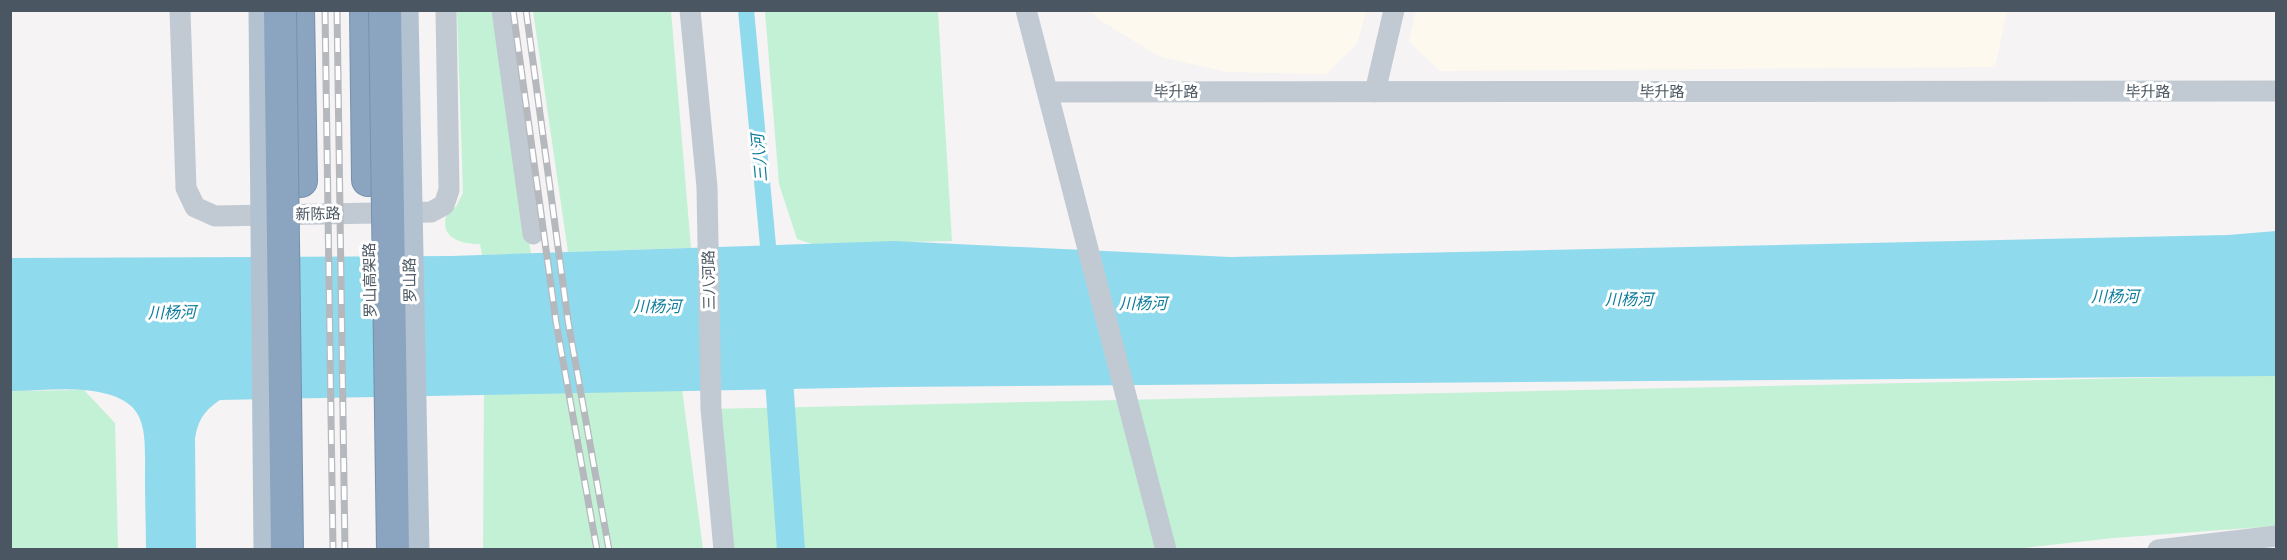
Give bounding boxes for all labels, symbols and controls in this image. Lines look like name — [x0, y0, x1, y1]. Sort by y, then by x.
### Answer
street label: 毕升路 — [1153, 83, 1199, 101]
street label: 毕升路 — [1639, 83, 1685, 101]
street label: 毕升路 — [2125, 83, 2171, 101]
water label: 三八河 — [748, 130, 772, 183]
street label: 新陈路 — [295, 205, 341, 223]
street label: 罗山高架路 — [360, 242, 380, 318]
street label: 三八河路 — [699, 250, 719, 310]
street label: 罗山路 — [401, 257, 419, 303]
water label: 川杨河 — [2091, 287, 2142, 307]
water label: 川杨河 — [1605, 290, 1656, 310]
water label: 川杨河 — [1119, 294, 1170, 314]
water label: 川杨河 — [633, 297, 684, 317]
water label: 川杨河 — [148, 303, 199, 323]

